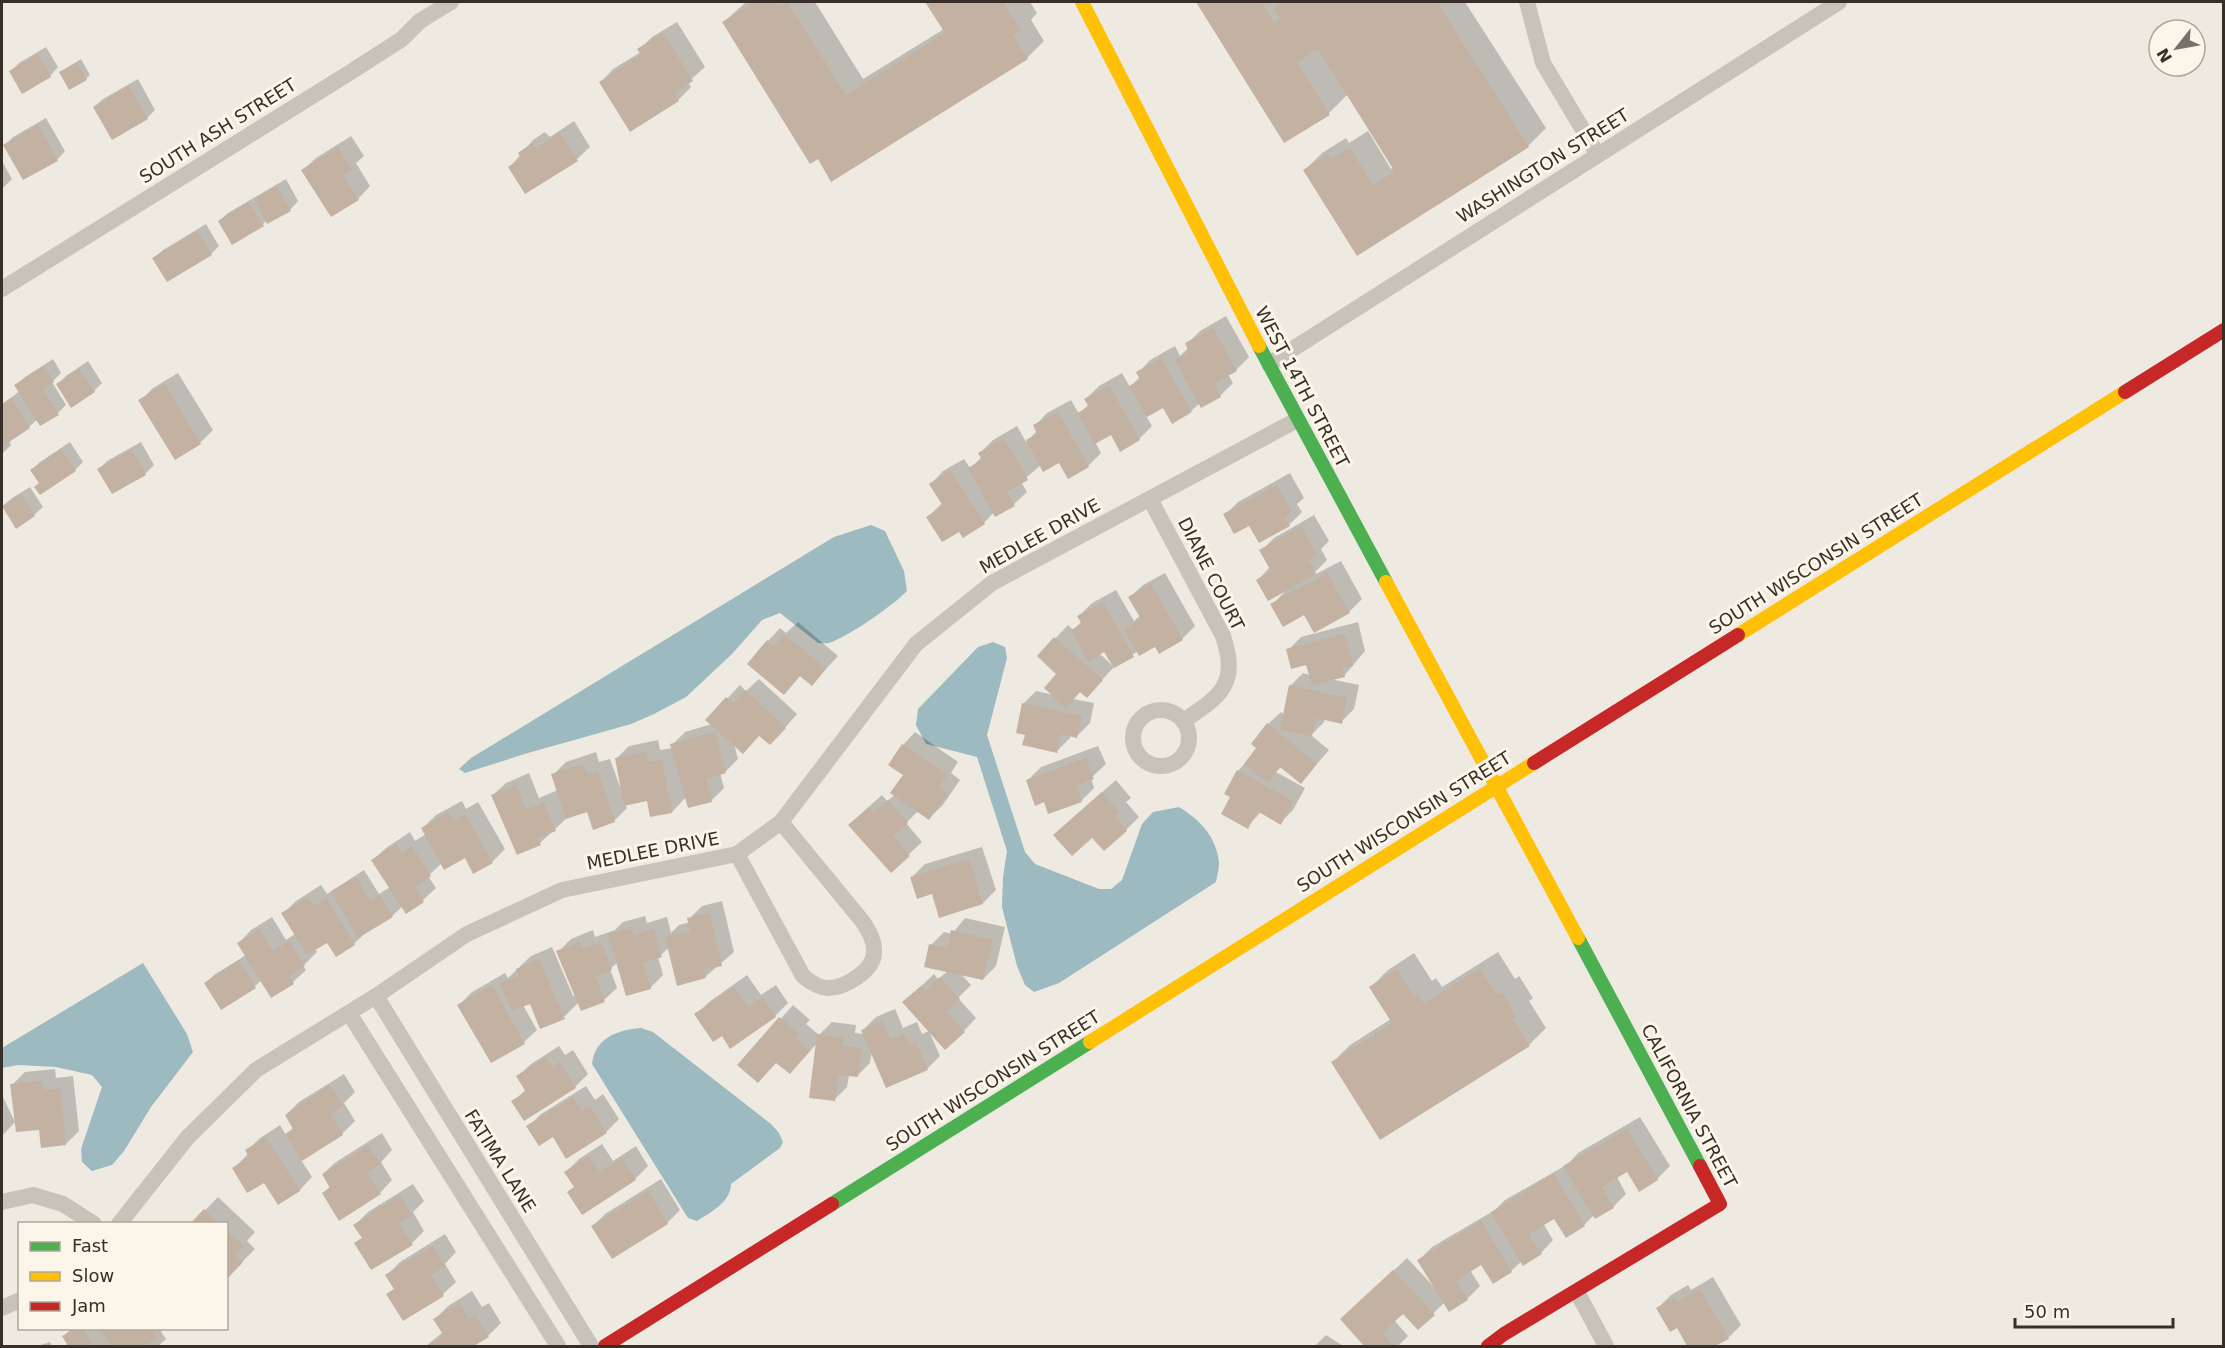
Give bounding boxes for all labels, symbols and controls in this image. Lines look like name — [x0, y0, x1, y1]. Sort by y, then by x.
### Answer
north arrow — [2147, 18, 2207, 78]
text: N — [2153, 45, 2176, 66]
street label: SOUTH ASH STREET — [136, 73, 301, 187]
street label: WASHINGTON STREET — [1453, 103, 1634, 227]
street label: WEST 14TH STREET — [1251, 303, 1354, 472]
street label: SOUTH WISCONSIN STREET — [1705, 488, 1927, 638]
street label: MEDLEE DRIVE — [976, 494, 1104, 577]
street label: DIANE COURT — [1174, 514, 1249, 635]
street label: SOUTH WISCONSIN STREET — [1293, 746, 1515, 896]
street label: MEDLEE DRIVE — [585, 827, 721, 874]
street label: SOUTH WISCONSIN STREET — [882, 1005, 1104, 1155]
street label: CALIFORNIA STREET — [1637, 1020, 1742, 1192]
street label: FATIMA LANE — [460, 1106, 540, 1216]
legend — [18, 1222, 228, 1330]
text: Fast — [72, 1235, 108, 1256]
text: Slow — [72, 1265, 114, 1286]
scale bar — [2015, 1291, 2172, 1329]
text: Jam — [71, 1295, 106, 1316]
text: 50 m — [2024, 1301, 2070, 1322]

